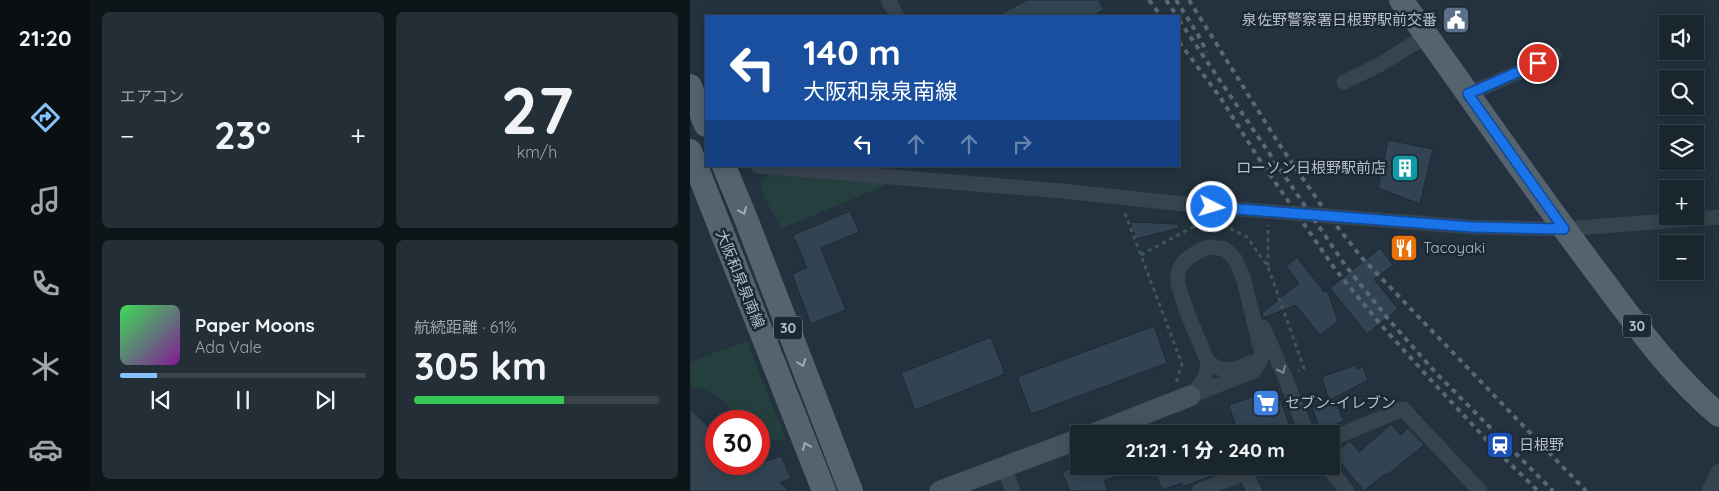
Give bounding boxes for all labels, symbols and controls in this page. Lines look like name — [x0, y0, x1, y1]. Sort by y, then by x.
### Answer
public building icon: 泉佐野警察署日根野駅前交番 — [1441, 5, 1471, 35]
place label: 泉佐野警察署日根野駅前交番 — [1242, 10, 1437, 29]
map controls — [1659, 15, 1704, 280]
button: sound — [1659, 15, 1704, 60]
text: 21:20 — [18, 24, 72, 52]
text: 140 m — [803, 30, 901, 74]
icon: left — [720, 35, 785, 100]
pin — [1517, 42, 1559, 84]
icon: arrive — [1524, 49, 1552, 77]
text: 27 — [501, 69, 573, 150]
button: search — [1659, 70, 1704, 115]
text: 大阪和泉泉南線 — [803, 77, 957, 105]
text: エアコン — [120, 86, 184, 106]
icon: directions — [28, 100, 63, 135]
text: 23° — [214, 111, 271, 159]
text: − — [120, 118, 135, 153]
text: + — [350, 118, 366, 153]
button: layers — [1659, 125, 1704, 170]
icon: left — [849, 130, 877, 158]
icon: ahead — [902, 130, 930, 158]
icon: ahead — [955, 130, 983, 158]
icon: right — [1008, 130, 1036, 158]
text: km/h — [517, 142, 557, 162]
building icon: ローソン日根野駅前店 — [1390, 153, 1420, 183]
place label: ローソン日根野駅前店 — [1236, 158, 1386, 177]
position arrow — [1185, 180, 1237, 232]
button: + — [1659, 180, 1704, 225]
icon: music — [28, 183, 63, 218]
one-way arrow — [736, 206, 747, 215]
street label: 大阪和泉泉南線 — [712, 227, 769, 331]
restaurant icon: Tacoyaki — [1389, 233, 1419, 263]
button: − — [1659, 235, 1704, 280]
place label: Tacoyaki — [1423, 238, 1485, 257]
icon: phone — [28, 266, 63, 301]
text: Paper Moons — [195, 313, 315, 337]
road number: 30 — [1623, 314, 1651, 338]
road number: 30 — [774, 316, 802, 339]
text: 航続距離 · 61% — [414, 317, 517, 337]
text: Ada Vale — [195, 337, 262, 357]
text: 305 km — [414, 342, 547, 390]
icon: climate — [28, 349, 63, 384]
one-way arrow — [796, 358, 806, 366]
one-way arrow — [1276, 365, 1287, 374]
icon: previous — [147, 386, 175, 414]
icon: pause — [229, 386, 257, 414]
icon: next — [311, 386, 339, 414]
supermarket icon: セブン-イレブン — [1251, 388, 1281, 418]
place label: セブン-イレブン — [1285, 393, 1396, 412]
speed limit sign: 30 — [705, 410, 770, 475]
station icon: 日根野 — [1485, 430, 1515, 460]
icon: car — [28, 432, 63, 467]
place label: 日根野 — [1519, 435, 1564, 454]
text: 21:21 · 1 分 · 240 m — [1125, 438, 1285, 462]
one-way arrow — [802, 442, 812, 451]

